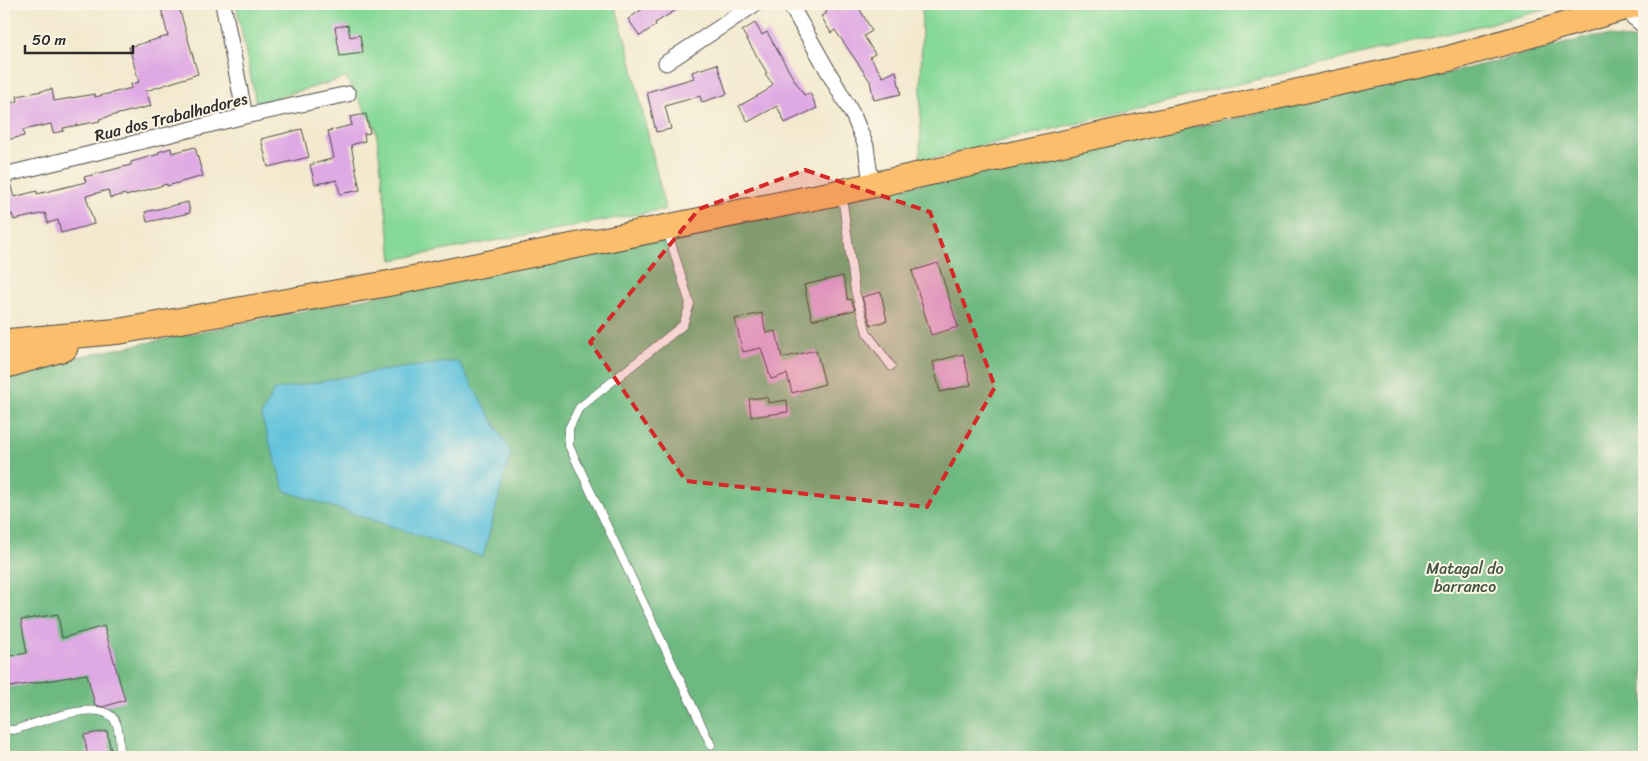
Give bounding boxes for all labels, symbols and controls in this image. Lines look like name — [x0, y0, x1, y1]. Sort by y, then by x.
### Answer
scale bar — [25, 22, 132, 54]
text: 50 m — [32, 27, 67, 53]
street label: Rua dos Trabalhadores — [92, 84, 251, 150]
park label: Matagal do barranco — [1426, 554, 1504, 601]

